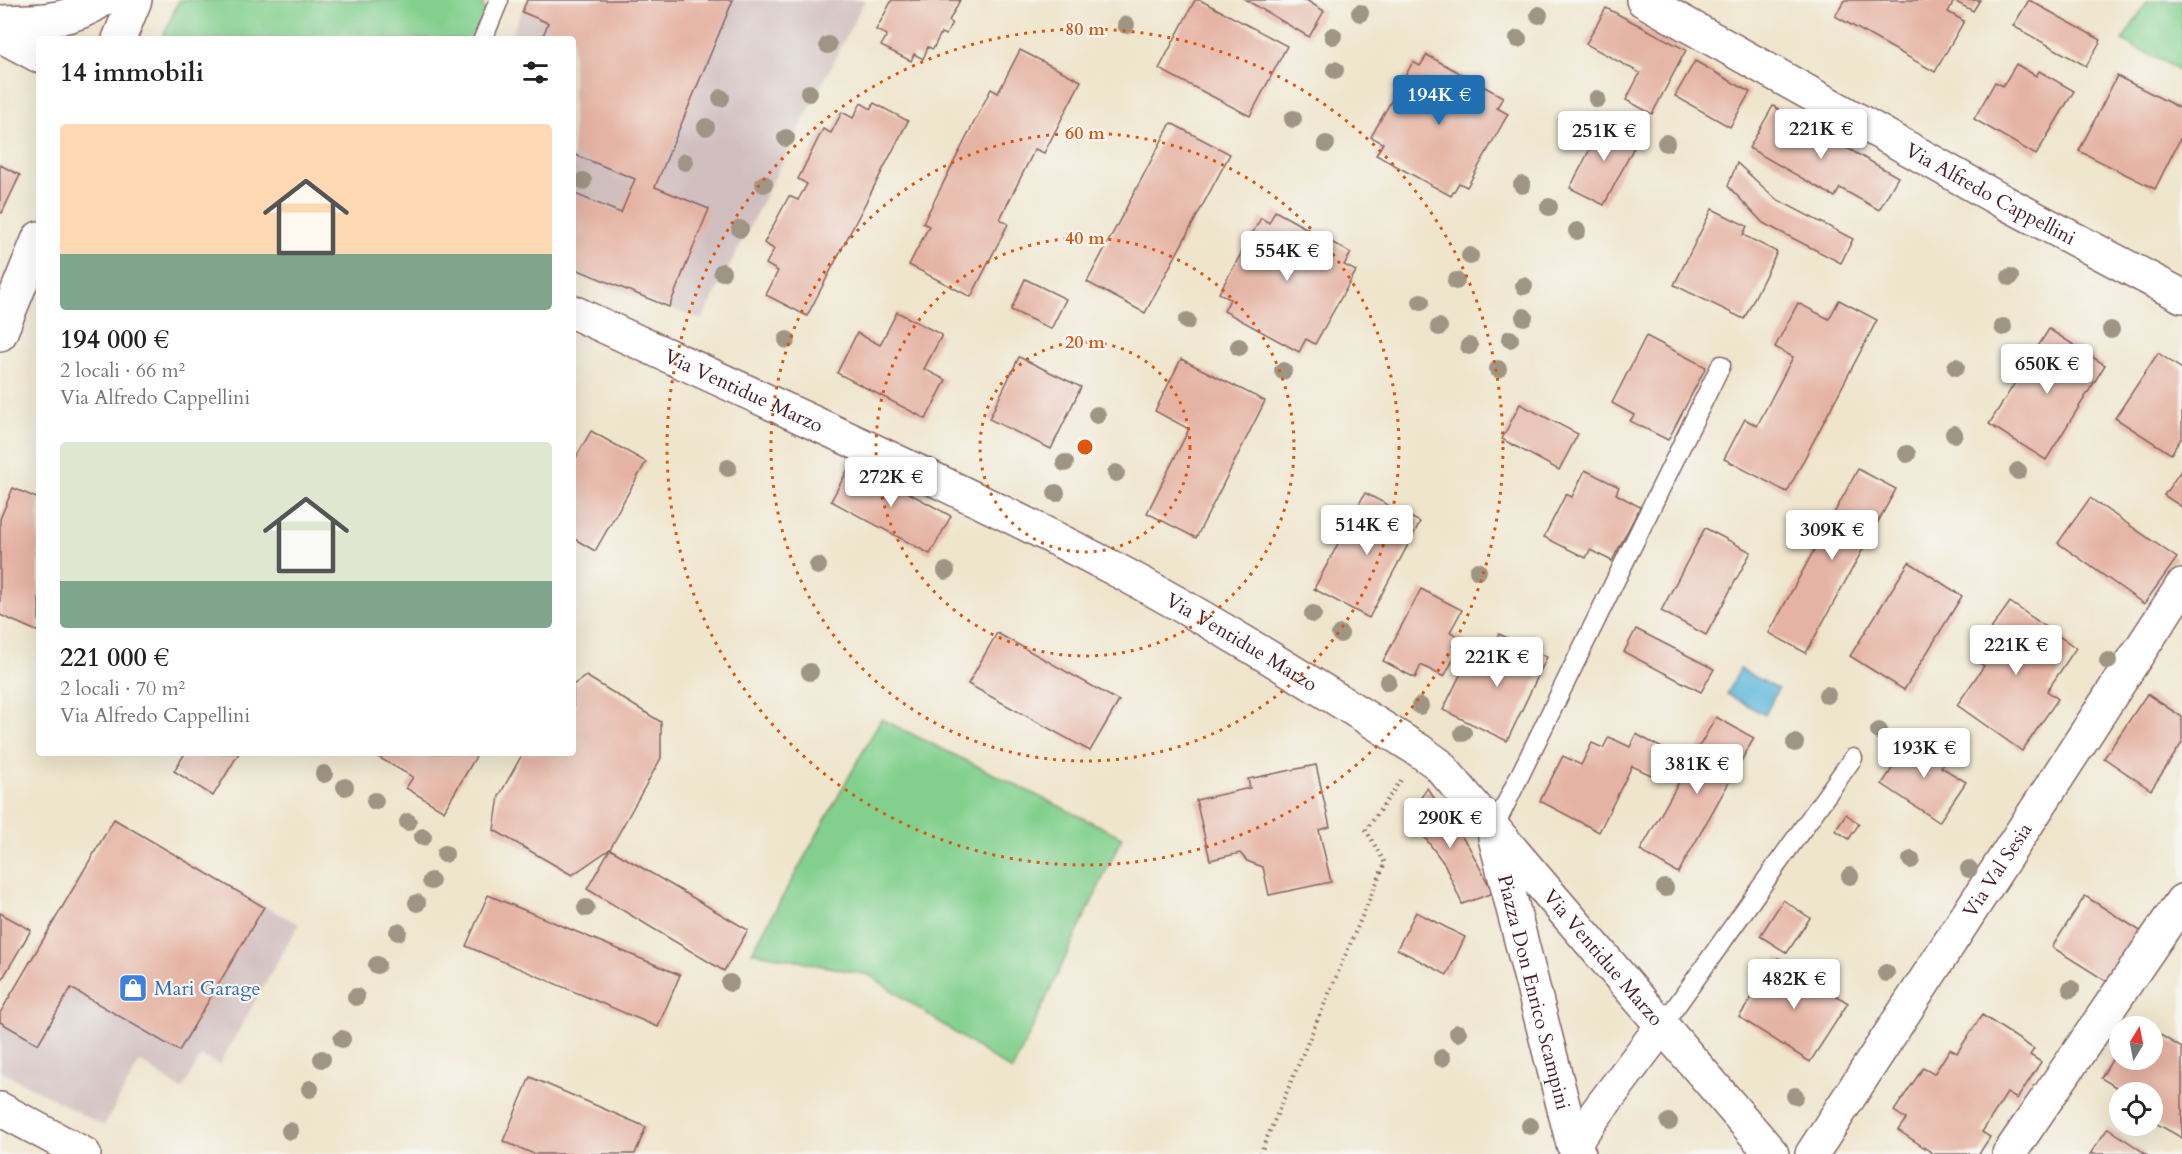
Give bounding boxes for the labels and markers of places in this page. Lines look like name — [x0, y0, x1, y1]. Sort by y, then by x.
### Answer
pin: 194K € — [1390, 75, 1488, 126]
pin: 221K € — [1772, 109, 1870, 160]
pin: 251K € — [1555, 111, 1653, 162]
pin: 554K € — [1238, 231, 1336, 282]
pin: 650K € — [1998, 344, 2096, 395]
centre of rings — [1075, 437, 1095, 457]
pin: 272K € — [842, 457, 940, 508]
pin: 514K € — [1318, 505, 1416, 556]
pin: 309K € — [1783, 510, 1881, 561]
pin: 221K € — [1967, 625, 2065, 676]
pin: 221K € — [1448, 637, 1546, 688]
pin: 193K € — [1875, 728, 1973, 779]
pin: 381K € — [1648, 744, 1746, 795]
pin: 290K € — [1401, 798, 1499, 849]
pin: 482K € — [1745, 959, 1843, 1010]
shop icon: Mari Garage — [117, 972, 149, 1004]
place label: Mari Garage — [154, 975, 260, 1002]

